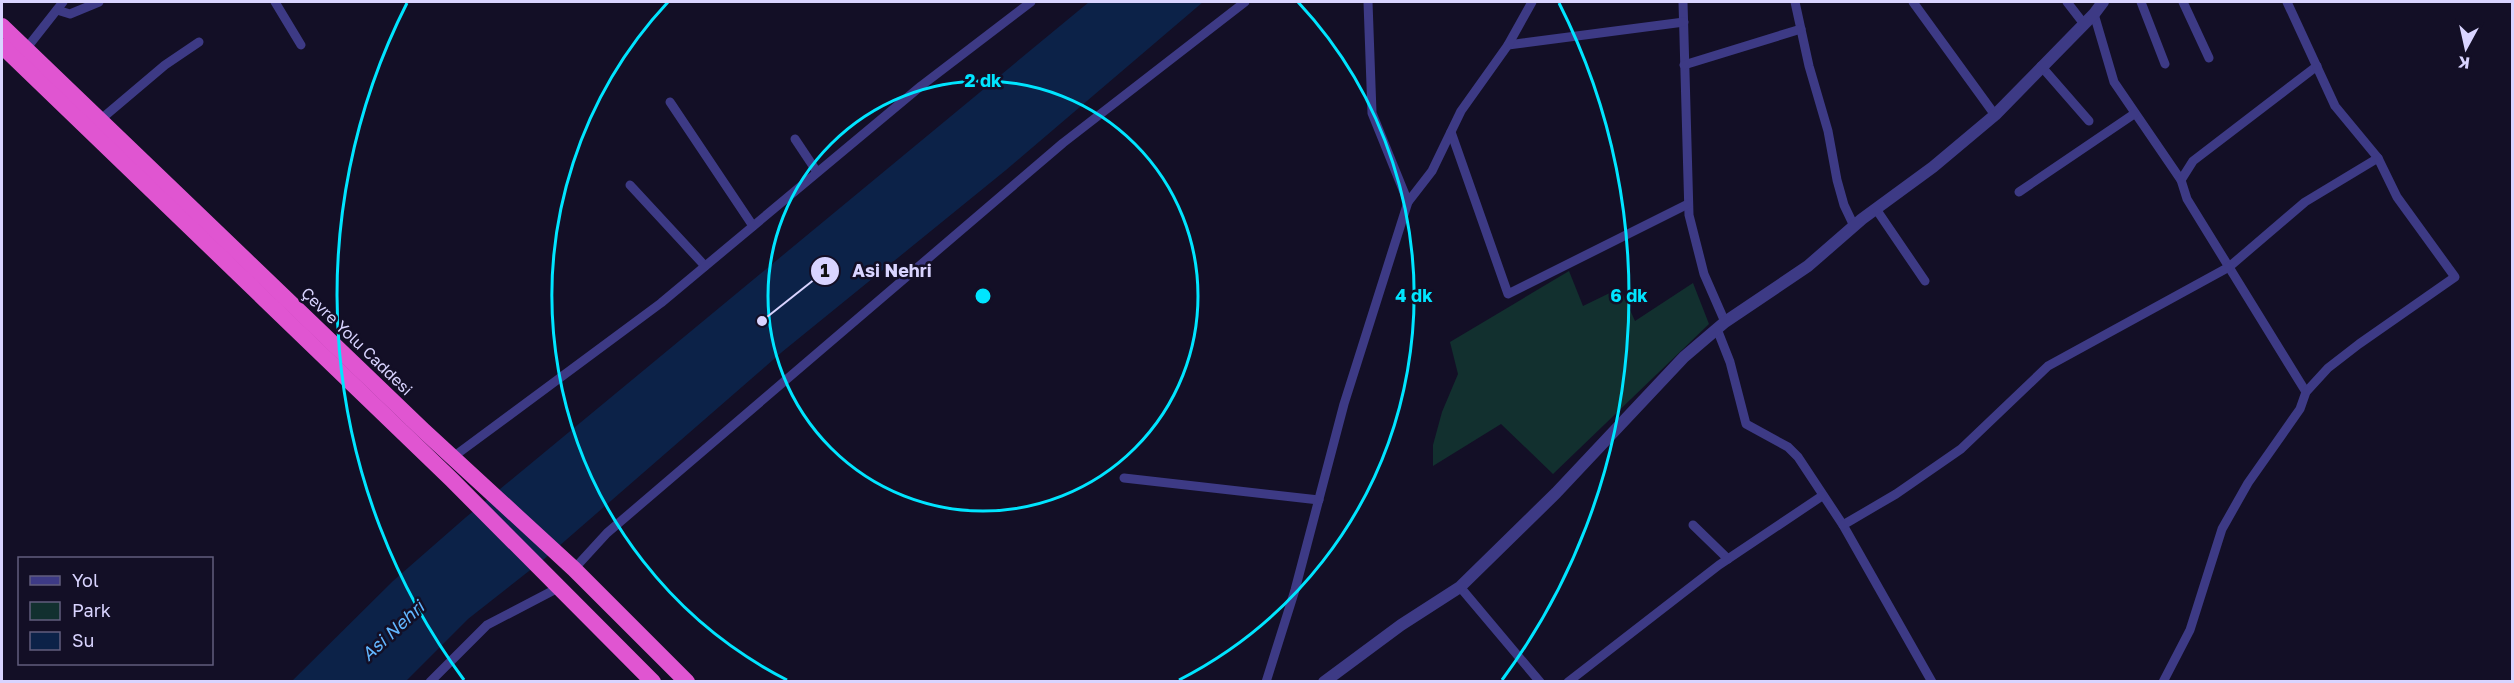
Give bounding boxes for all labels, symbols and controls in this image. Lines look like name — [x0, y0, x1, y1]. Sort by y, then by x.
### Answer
north arrow — [2436, 18, 2496, 78]
text: K — [2456, 52, 2471, 74]
text: 2 dk — [965, 69, 1002, 91]
callout: Asi Nehri — [810, 253, 943, 289]
text: 1 — [820, 259, 830, 281]
text: Asi Nehri — [852, 259, 932, 281]
street label: Çevre Yolu Caddesi — [297, 283, 417, 399]
text: 4 dk — [1395, 284, 1433, 306]
text: 6 dk — [1610, 284, 1648, 306]
centre of rings — [973, 286, 993, 306]
legend — [18, 557, 213, 665]
text: Yol — [72, 569, 99, 591]
water label: Asi Nehri — [356, 594, 430, 665]
text: Park — [72, 599, 111, 621]
text: Su — [72, 629, 94, 651]

